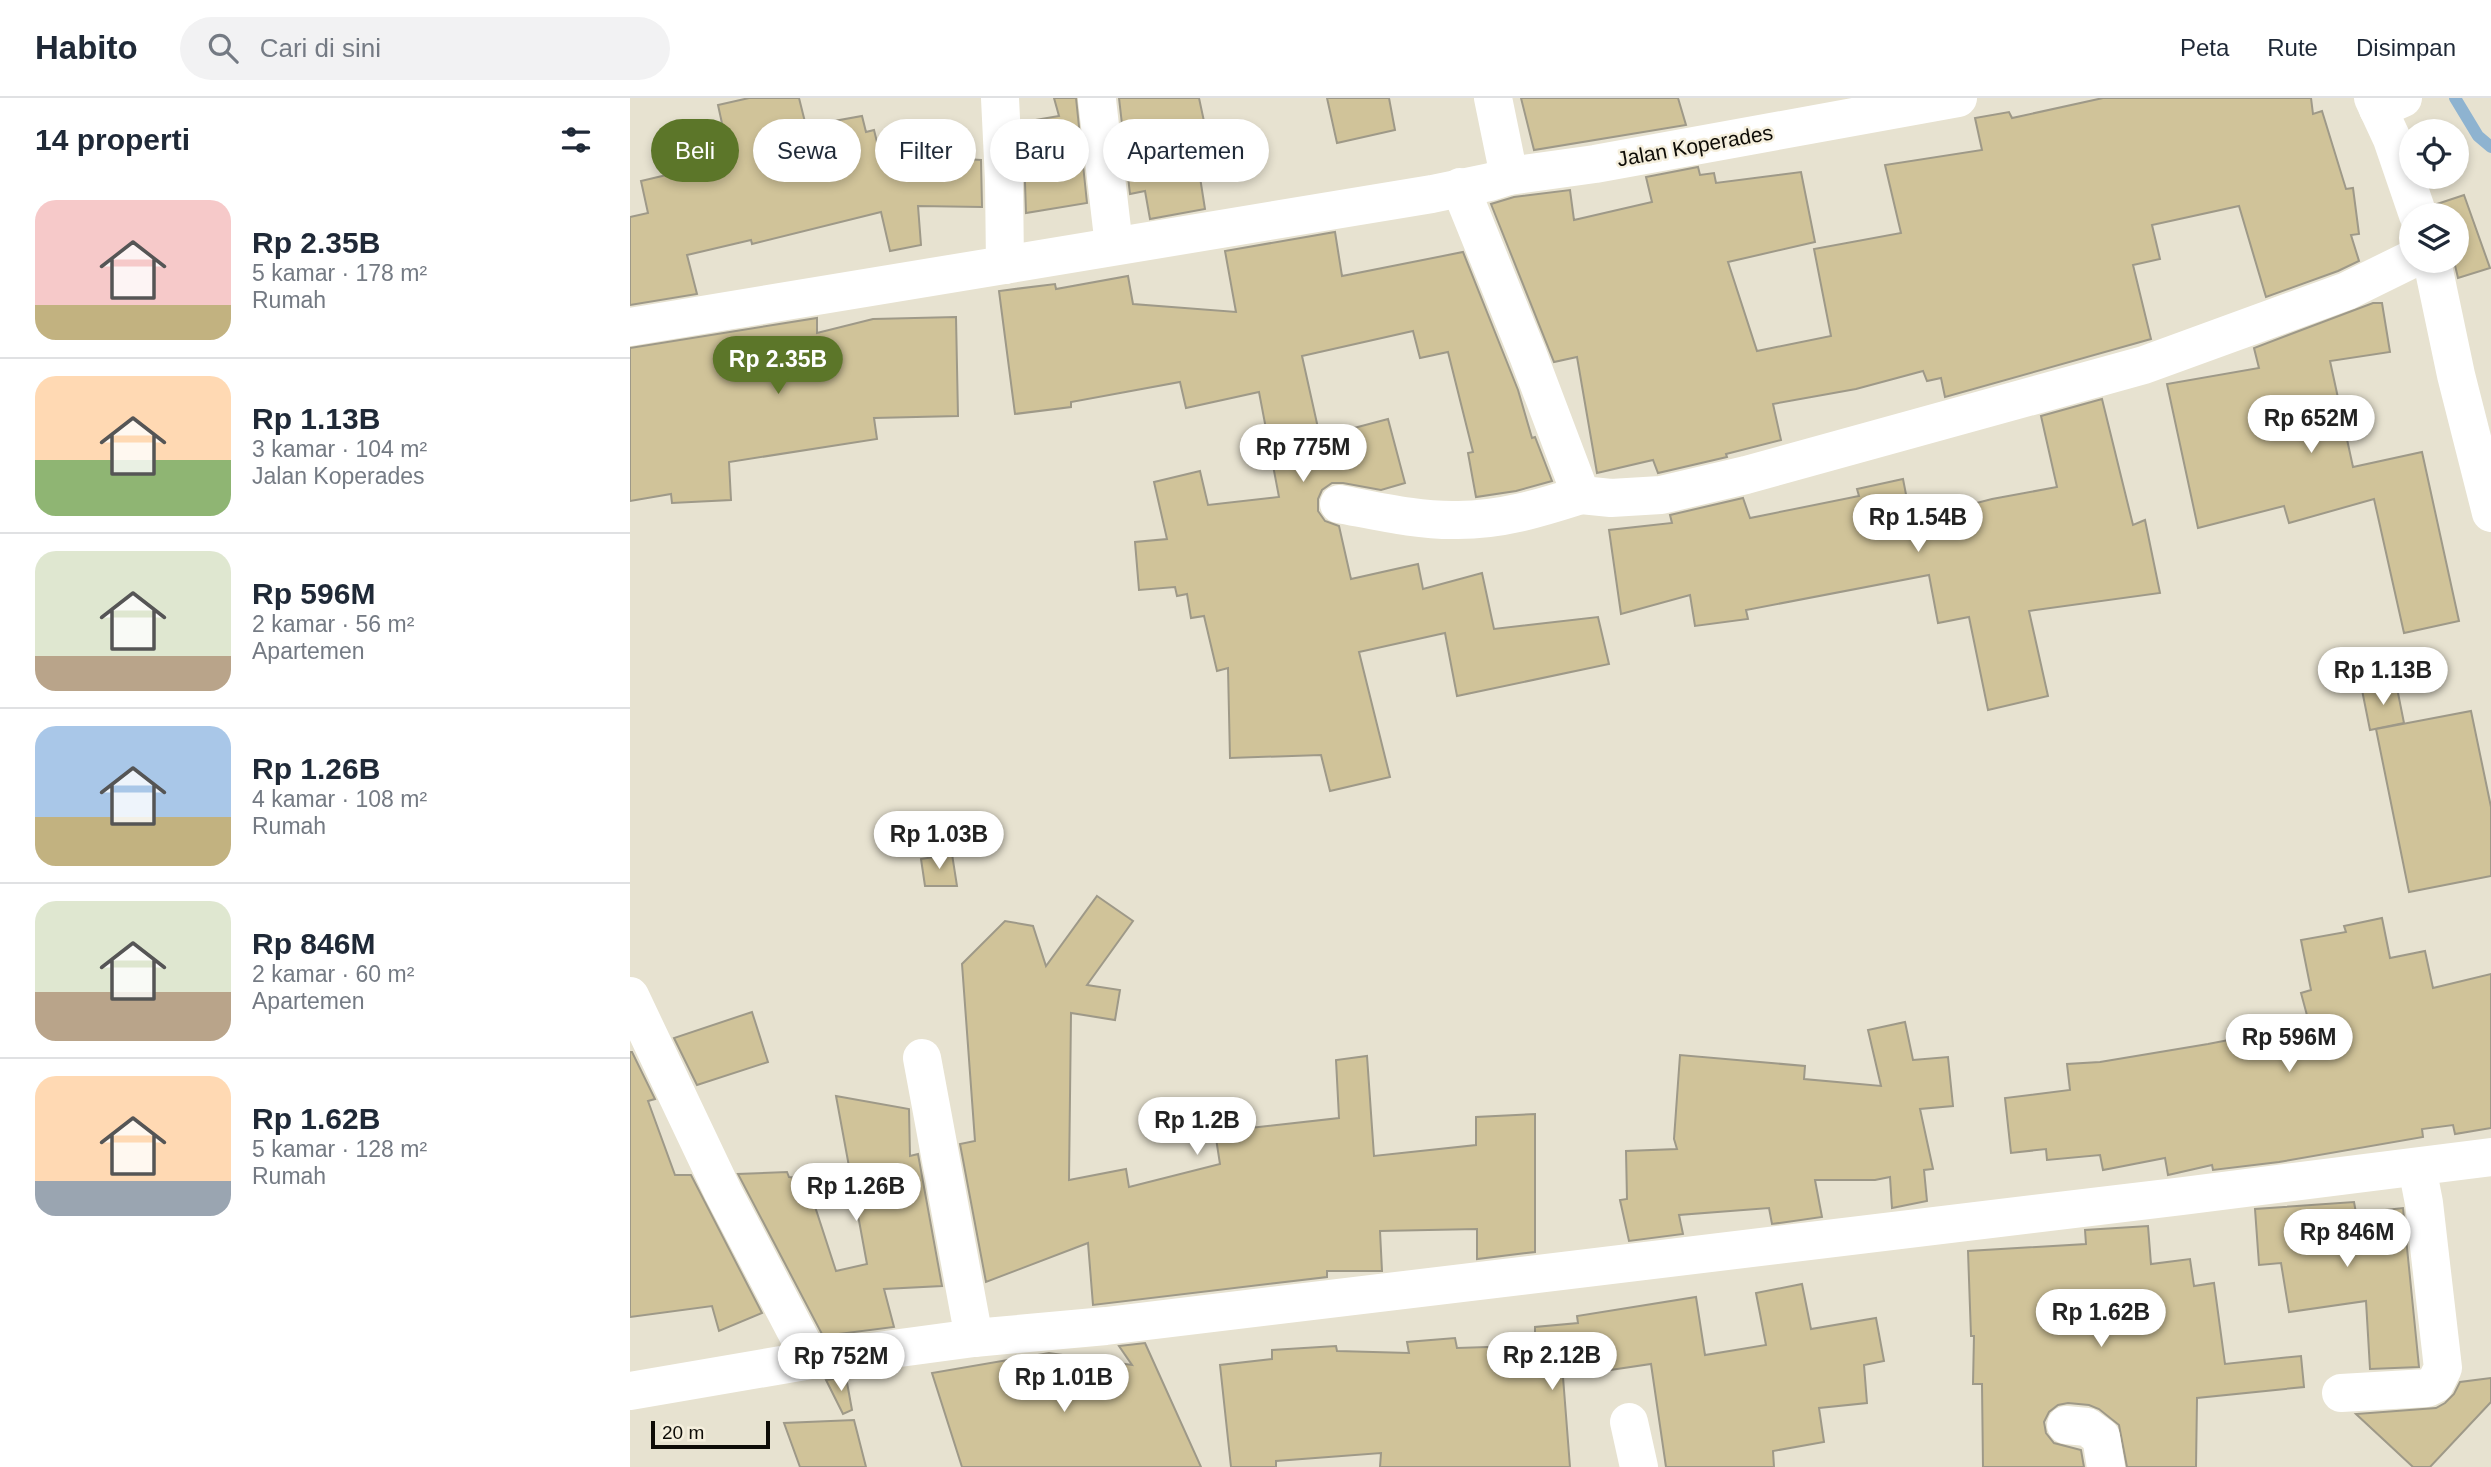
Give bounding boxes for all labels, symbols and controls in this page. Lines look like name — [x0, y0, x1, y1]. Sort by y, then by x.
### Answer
search box — [180, 17, 670, 80]
text: Habito — [35, 29, 138, 66]
icon: search — [204, 29, 242, 67]
text: Cari di sini — [260, 33, 381, 63]
text: Peta — [2180, 34, 2229, 61]
text: Rute — [2267, 34, 2318, 61]
text: Disimpan — [2356, 34, 2456, 61]
chip: Beli — [651, 119, 739, 182]
chip: Sewa — [753, 119, 861, 182]
chip: Filter — [875, 119, 976, 182]
chip: Baru — [990, 119, 1089, 182]
chip: Apartemen — [1103, 119, 1269, 182]
map controls — [2399, 119, 2469, 273]
button: locate — [2399, 119, 2469, 189]
street label: Jalan Koperades — [1615, 120, 1775, 171]
icon: filters — [557, 121, 595, 159]
text: 14 properti — [35, 123, 190, 156]
button: layers — [2399, 203, 2469, 273]
text: Rp 2.35B — [252, 226, 380, 259]
icon: home — [91, 228, 175, 312]
text: 5 kamar · 178 m² — [252, 260, 427, 286]
text: Rumah — [252, 287, 326, 313]
pin: Rp 2.35B — [706, 336, 850, 396]
text: Rp 2.35B — [729, 346, 827, 372]
pin: Rp 652M — [2246, 396, 2376, 455]
text: Rp 1.13B — [252, 402, 380, 435]
icon: home — [91, 404, 175, 488]
text: Rp 652M — [2264, 405, 2358, 431]
pin: Rp 775M — [1238, 424, 1368, 484]
text: Rp 775M — [1256, 434, 1350, 460]
text: 3 kamar · 104 m² — [252, 436, 427, 462]
text: Jalan Koperades — [252, 463, 425, 489]
pin: Rp 1.54B — [1846, 494, 1990, 554]
text: Rp 1.54B — [1869, 504, 1967, 530]
text: Rp 596M — [252, 577, 375, 610]
icon: home — [91, 579, 175, 663]
text: 2 kamar · 56 m² — [252, 611, 414, 637]
text: Apartemen — [252, 638, 365, 664]
pin: Rp 1.13B — [2311, 648, 2455, 707]
text: Rp 1.13B — [2334, 657, 2432, 683]
text: Rp 1.26B — [252, 752, 380, 785]
icon: home — [91, 754, 175, 838]
text: 4 kamar · 108 m² — [252, 786, 427, 812]
pin: Rp 1.03B — [867, 812, 1011, 871]
text: Rumah — [252, 813, 326, 839]
text: Rp 1.03B — [890, 821, 988, 847]
text: Rp 846M — [252, 927, 375, 960]
icon: home — [91, 929, 175, 1013]
text: 2 kamar · 60 m² — [252, 961, 414, 987]
text: Apartemen — [252, 988, 365, 1014]
pin: Rp 596M — [2224, 1014, 2354, 1074]
text: Rp 596M — [2242, 1024, 2336, 1050]
pin: Rp 1.2B — [1132, 1098, 1262, 1157]
text: Rp 1.62B — [252, 1102, 380, 1135]
icon: home — [91, 1104, 175, 1188]
text: Rp 1.2B — [1154, 1107, 1240, 1133]
text: 5 kamar · 128 m² — [252, 1136, 427, 1162]
text: Rumah — [252, 1163, 326, 1189]
pin: Rp 1.26B — [784, 1164, 928, 1223]
text: Rp 1.26B — [807, 1173, 905, 1199]
pin: Rp 846M — [2282, 1210, 2412, 1269]
text: Rp 846M — [2300, 1219, 2394, 1245]
pin: Rp 1.62B — [2029, 1290, 2173, 1349]
text: Rp 1.62B — [2052, 1299, 2150, 1325]
pin: Rp 2.12B — [1480, 1332, 1624, 1392]
pin: Rp 752M — [776, 1334, 906, 1393]
text: Rp 2.12B — [1503, 1342, 1601, 1368]
text: Rp 752M — [794, 1343, 888, 1369]
pin: Rp 1.01B — [992, 1354, 1136, 1414]
text: Rp 1.01B — [1015, 1364, 1113, 1390]
scale bar — [651, 1418, 770, 1450]
text: 20 m — [662, 1422, 704, 1443]

